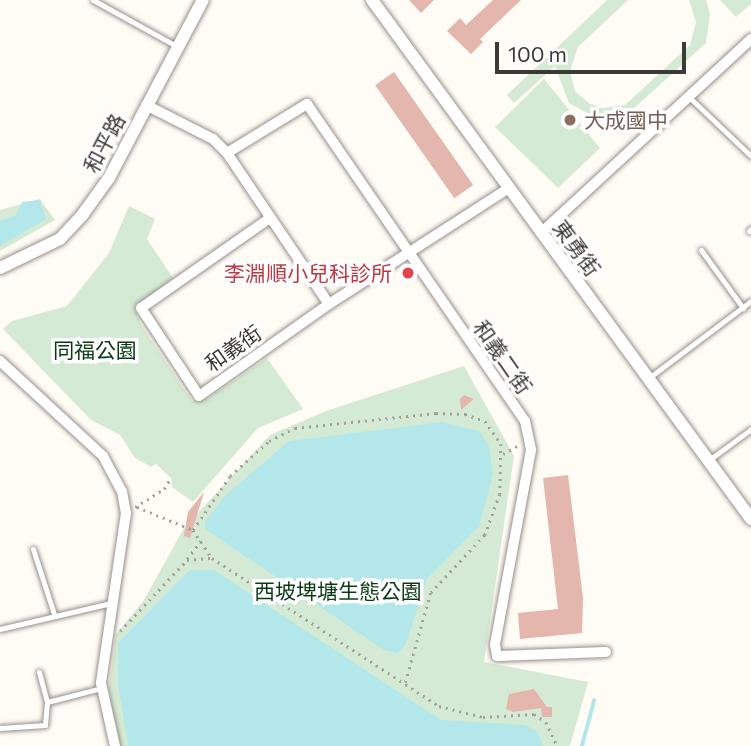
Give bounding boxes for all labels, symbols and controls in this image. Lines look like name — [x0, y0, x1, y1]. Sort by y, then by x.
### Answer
scale bar — [499, 28, 690, 72]
text: 100 m — [508, 41, 567, 66]
place label: 大成國中 — [584, 107, 668, 133]
street label: 和平路 — [78, 109, 130, 177]
marker: 大成國中 — [562, 112, 578, 128]
street label: 東勇街 — [548, 215, 606, 281]
place label: 李淵順小兒科診所 — [224, 260, 392, 286]
marker: 李淵順小兒科診所 — [398, 263, 418, 283]
street label: 和義二街 — [469, 315, 537, 399]
street label: 和義街 — [200, 320, 266, 376]
park label: 同福公園 — [53, 337, 137, 363]
park label: 西坡埤塘生態公園 — [254, 578, 422, 604]

